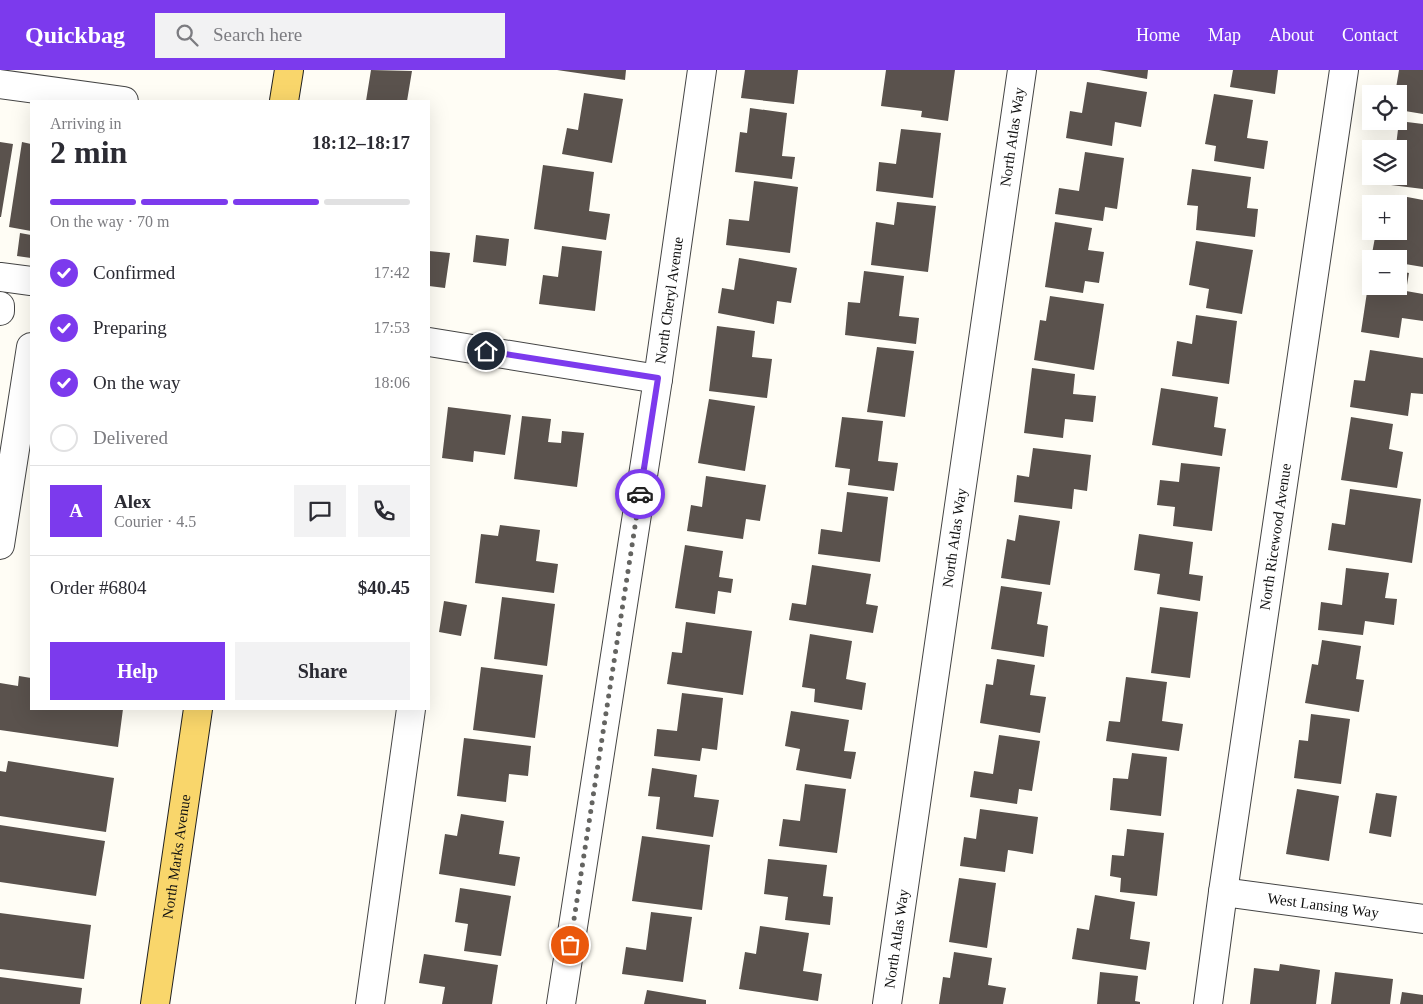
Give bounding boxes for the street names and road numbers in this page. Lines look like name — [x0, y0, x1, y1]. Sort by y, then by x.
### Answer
street label: North Atlas Way — [997, 86, 1027, 188]
street label: North Cheryl Avenue — [652, 235, 686, 365]
street label: North Ricewood Avenue — [1257, 462, 1294, 611]
street label: North Atlas Way — [939, 487, 970, 589]
street label: North Marks Avenue — [160, 793, 194, 920]
street label: North Atlas Way — [881, 887, 912, 989]
street label: West Lansing Way — [1266, 890, 1380, 921]

